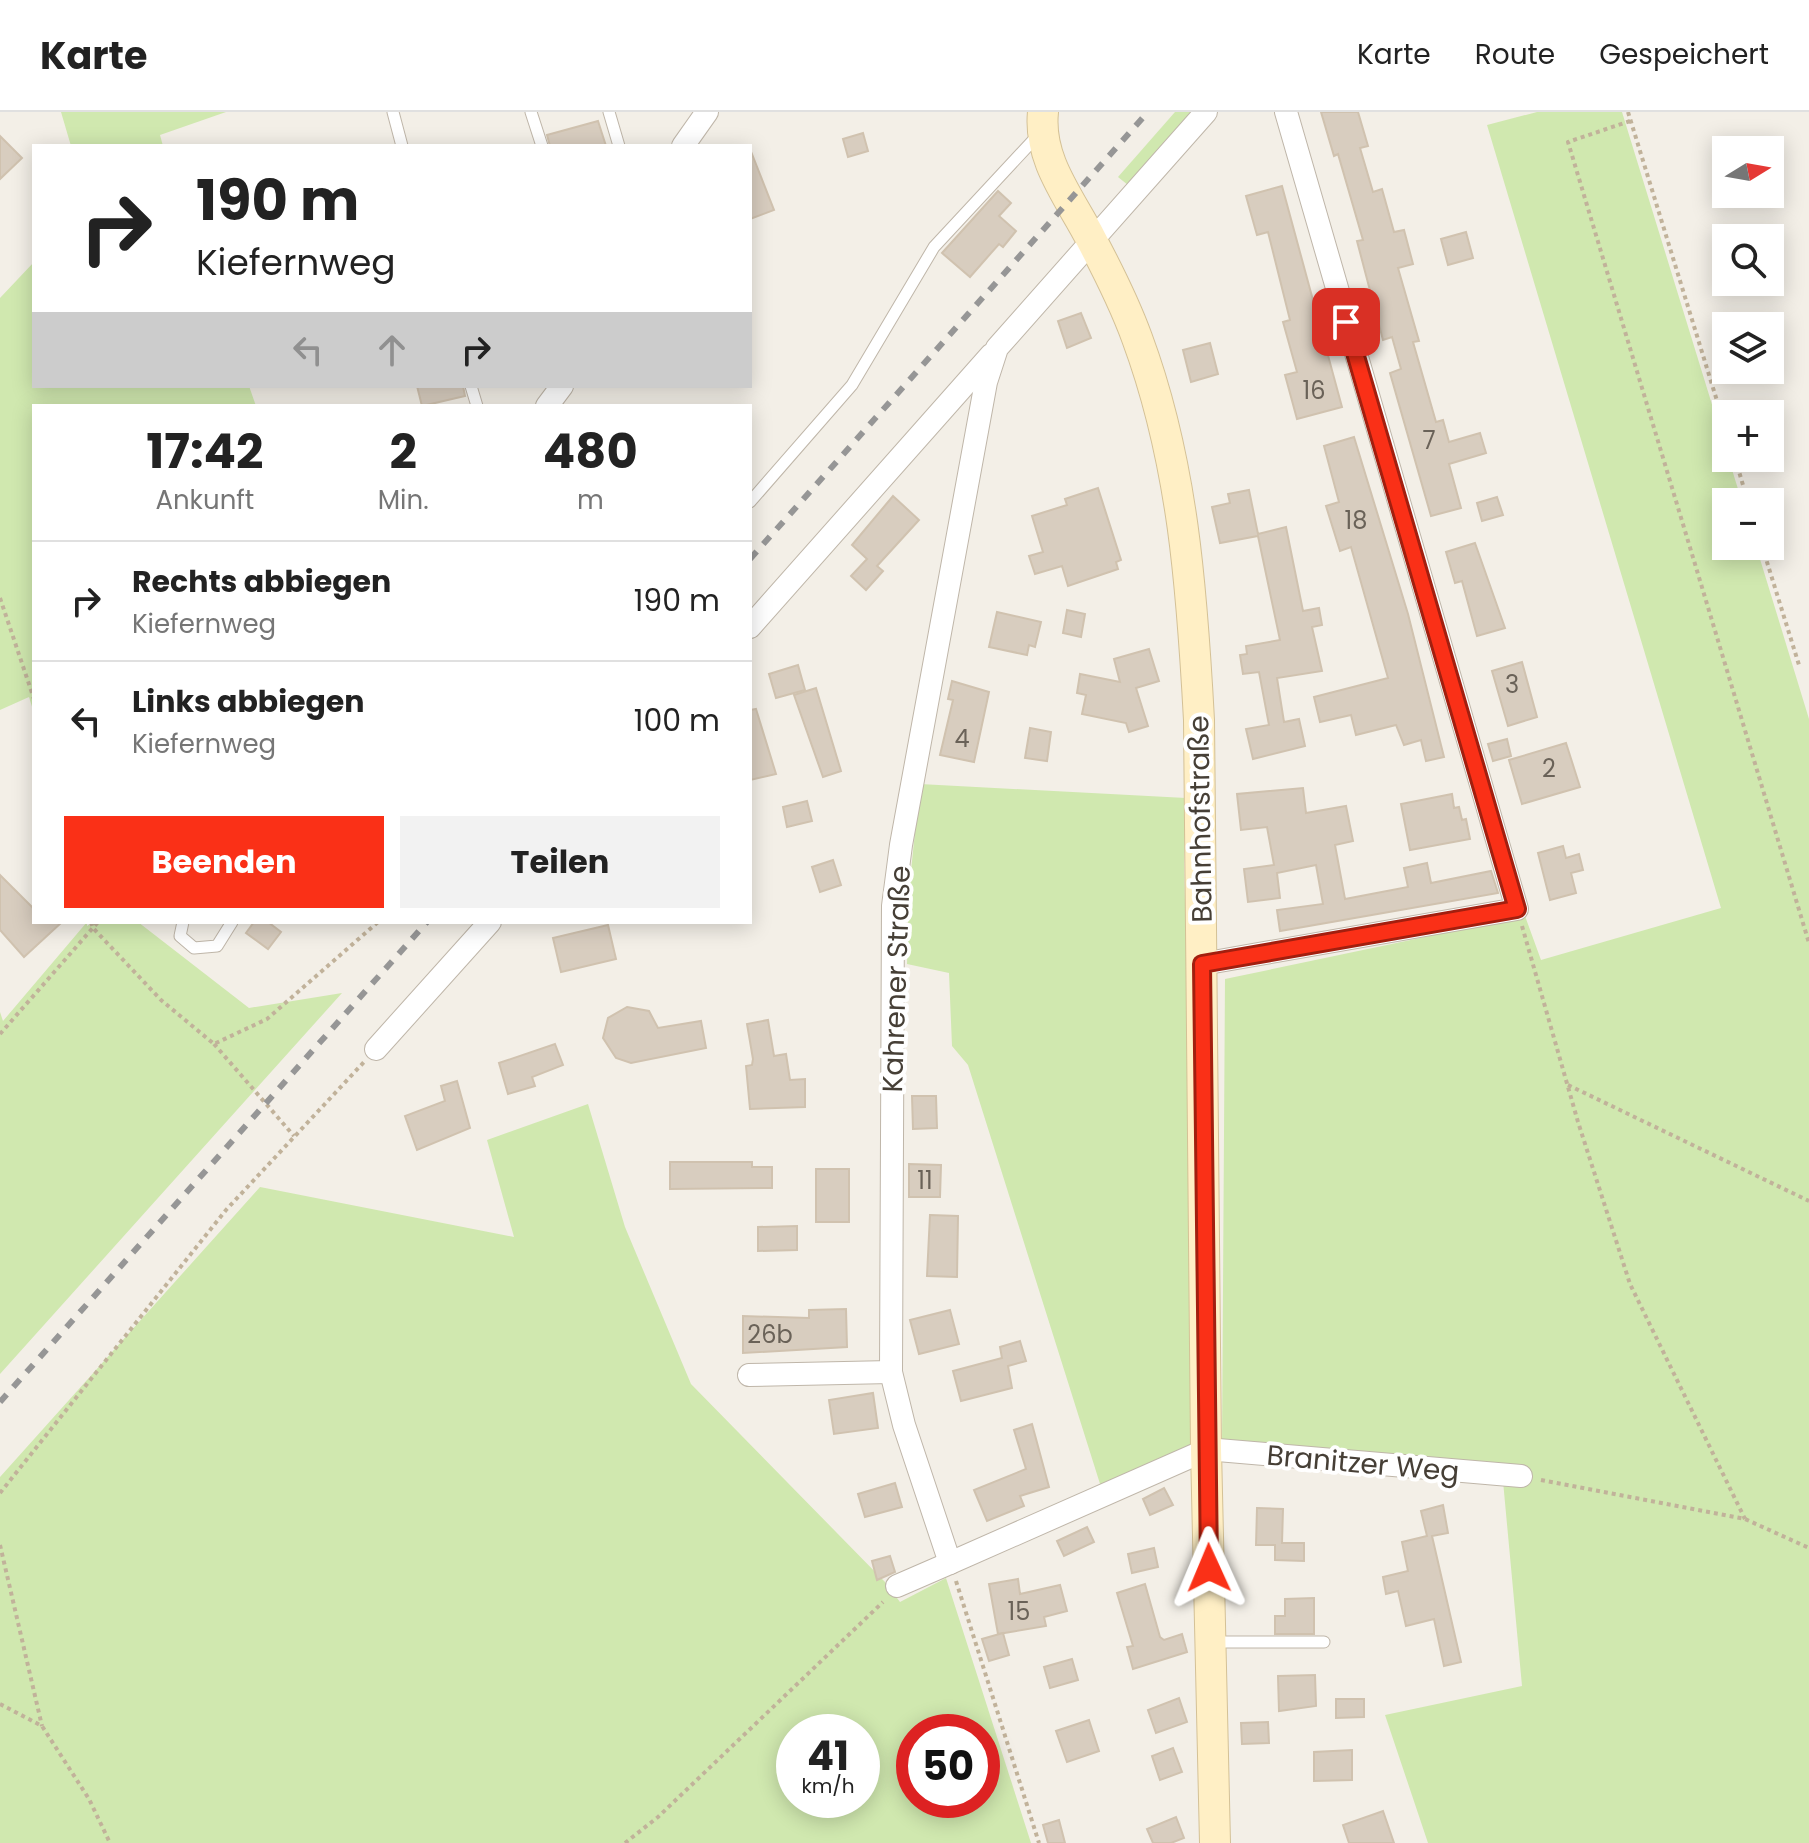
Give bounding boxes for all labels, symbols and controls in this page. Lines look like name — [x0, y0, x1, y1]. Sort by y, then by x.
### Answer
text: Karte — [40, 29, 147, 82]
text: Karte — [1357, 35, 1431, 74]
text: Route — [1475, 35, 1555, 74]
text: Gespeichert — [1599, 35, 1769, 74]
north arrow — [1712, 136, 1784, 208]
map controls — [1712, 136, 1784, 560]
text: 190 m — [196, 161, 359, 240]
icon: right — [64, 176, 168, 280]
button: search — [1712, 224, 1784, 296]
text: Kiefernweg — [196, 237, 396, 288]
pin — [1312, 288, 1380, 356]
icon: arrive — [1324, 300, 1368, 344]
button: layers — [1712, 312, 1784, 384]
icon: left — [286, 328, 330, 372]
icon: ahead — [370, 328, 414, 372]
icon: right — [454, 328, 498, 372]
house number: 16 — [1303, 374, 1325, 407]
button: + — [1712, 400, 1784, 472]
text: 17:42 — [146, 418, 264, 485]
text: 2 — [389, 418, 417, 485]
text: 480 — [543, 418, 638, 485]
house number: 7 — [1422, 424, 1436, 457]
text: Ankunft — [155, 482, 254, 518]
text: Min. — [378, 482, 429, 518]
text: m — [577, 482, 604, 518]
button: − — [1712, 488, 1784, 560]
house number: 18 — [1345, 504, 1367, 537]
text: Rechts abbiegen — [132, 560, 391, 603]
icon: right — [64, 579, 108, 623]
text: 190 m — [634, 579, 720, 622]
text: Kiefernweg — [132, 606, 276, 642]
house number: 3 — [1505, 668, 1519, 701]
text: Links abbiegen — [132, 680, 365, 723]
icon: left — [64, 699, 108, 743]
text: 100 m — [634, 699, 720, 742]
street label: Bahnhofstraße — [1179, 715, 1222, 923]
house number: 4 — [954, 722, 970, 755]
text: Kiefernweg — [132, 726, 276, 762]
house number: 2 — [1542, 752, 1556, 785]
button: Beenden — [64, 816, 384, 908]
button: Teilen — [400, 816, 720, 908]
street label: Kahrener Straße — [873, 865, 920, 1093]
house number: 11 — [917, 1164, 933, 1197]
house number: 26b — [747, 1318, 793, 1351]
street label: Branitzer Weg — [1265, 1436, 1461, 1491]
position arrow — [1167, 1526, 1251, 1610]
house number: 15 — [1008, 1595, 1030, 1628]
speed limit sign: 50 — [896, 1714, 1000, 1818]
text: 41 — [807, 1728, 849, 1784]
text: km/h — [801, 1772, 855, 1800]

